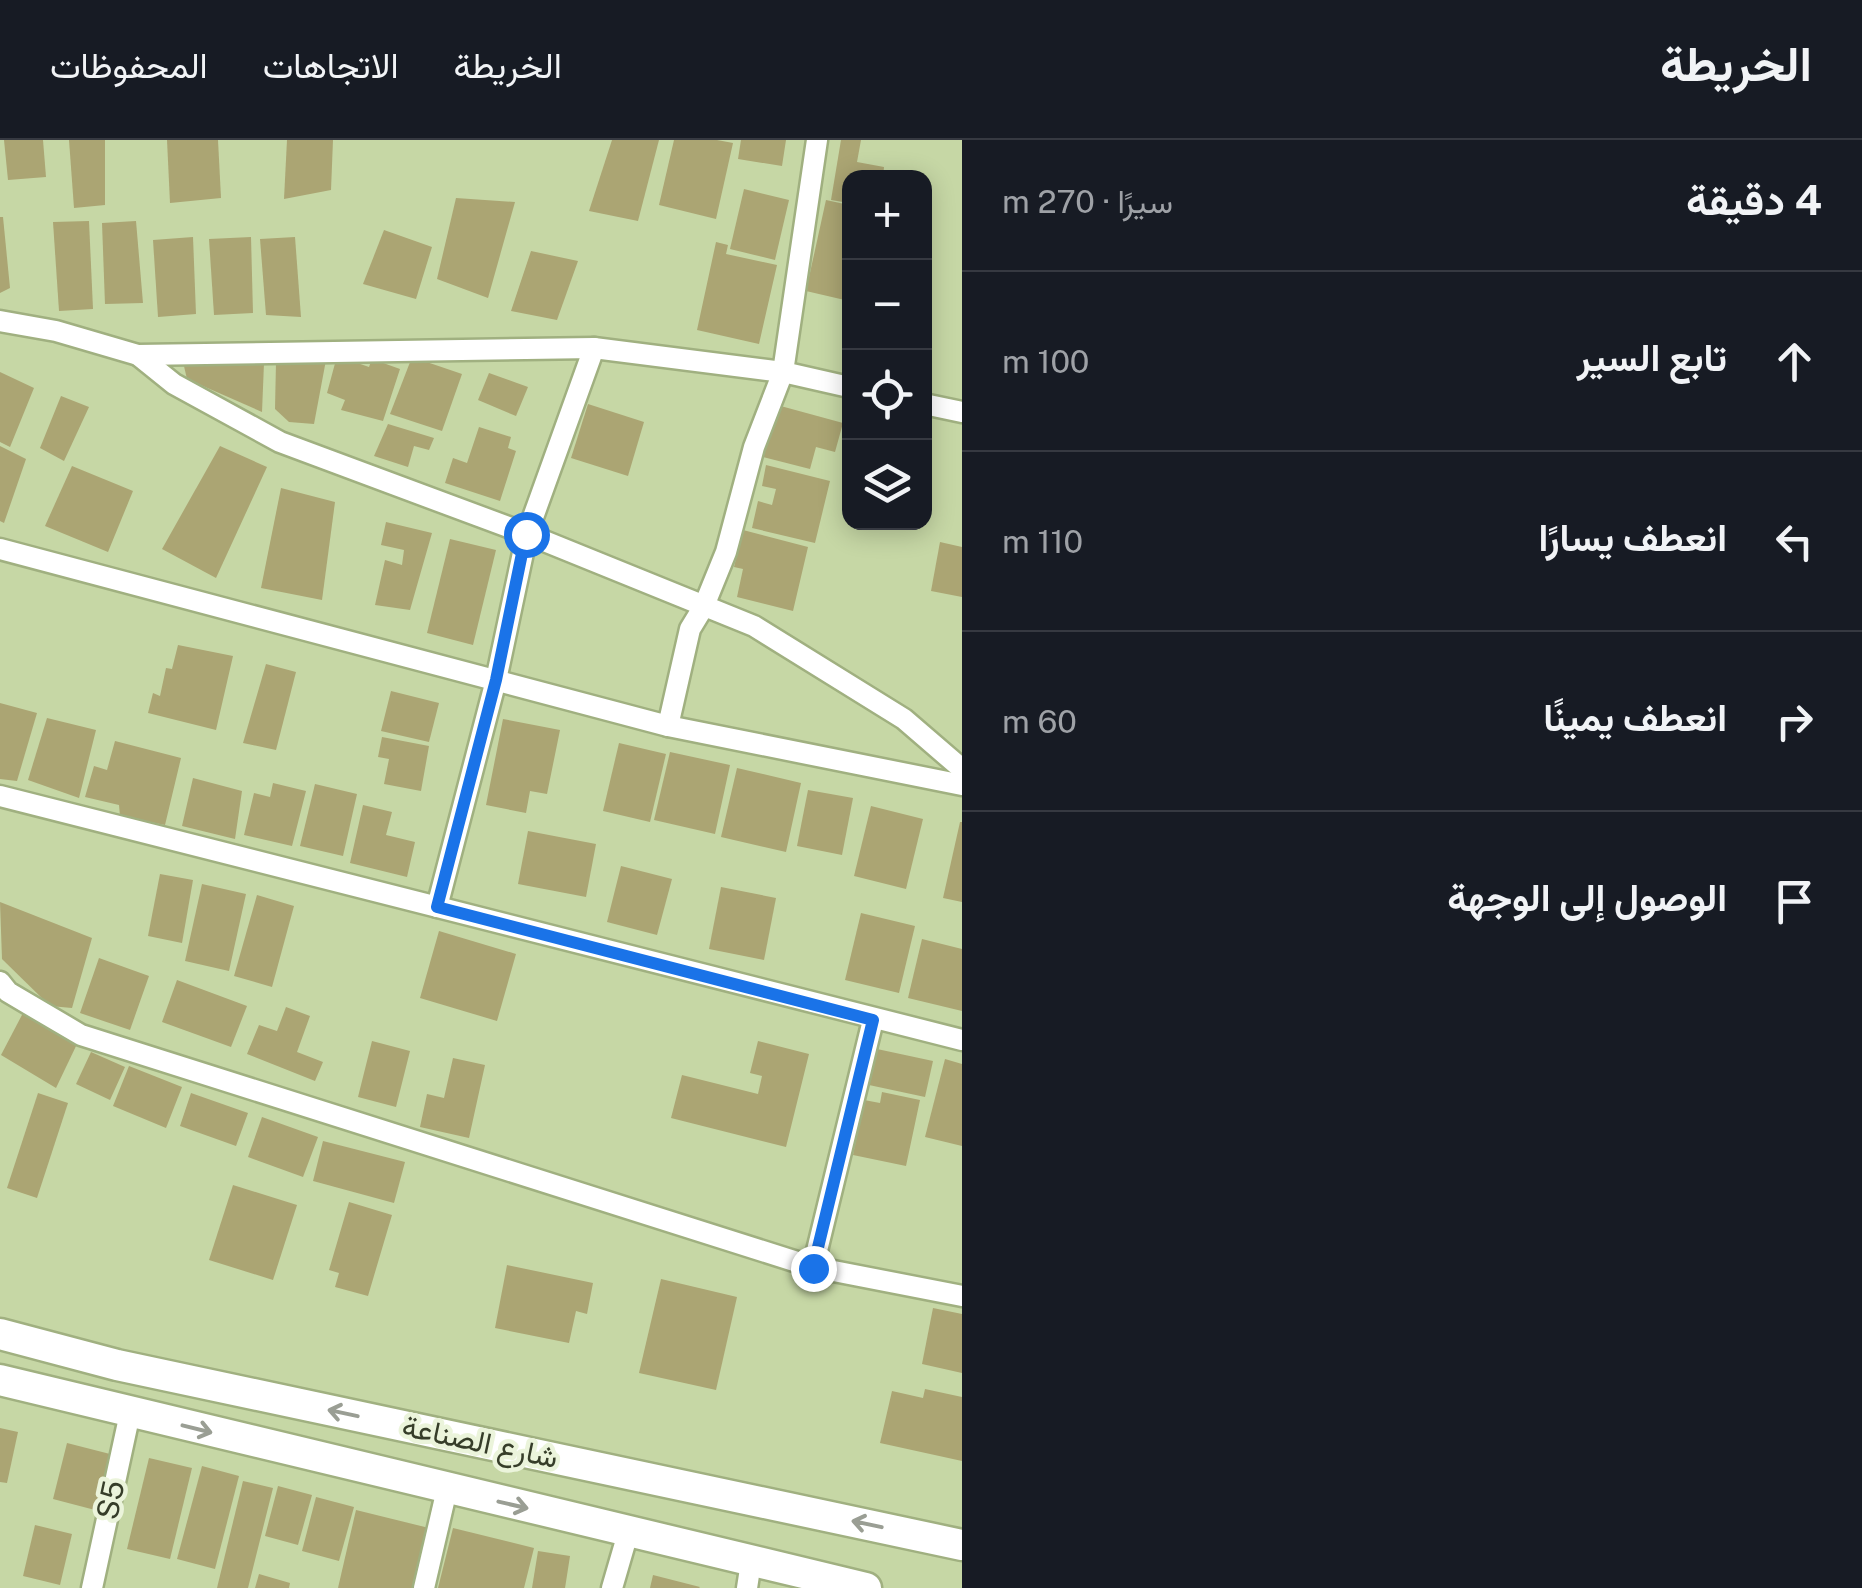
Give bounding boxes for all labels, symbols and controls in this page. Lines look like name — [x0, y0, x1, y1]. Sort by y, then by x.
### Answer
text: الخريطة — [1660, 35, 1812, 92]
text: المحفوظات — [50, 45, 208, 86]
text: الاتجاهات — [263, 45, 399, 86]
text: الخريطة — [454, 45, 562, 86]
map controls — [842, 170, 932, 530]
button: + — [842, 170, 932, 260]
text: 4 دقيقة — [1686, 175, 1822, 224]
text: سيرًا · 270 m — [1002, 183, 1173, 220]
button: − — [842, 260, 932, 350]
icon: ahead — [1767, 334, 1822, 389]
text: تابع السير — [1577, 335, 1727, 380]
text: 100 m — [1002, 343, 1089, 380]
button: locate — [842, 350, 932, 440]
button: layers — [842, 440, 932, 530]
route start — [504, 512, 550, 558]
icon: left — [1767, 514, 1822, 569]
text: انعطف يسارًا — [1539, 515, 1727, 560]
text: 110 m — [1002, 523, 1083, 560]
icon: right — [1767, 694, 1822, 749]
text: انعطف يمينًا — [1543, 695, 1727, 740]
text: 60 m — [1002, 703, 1077, 740]
icon: arrive — [1767, 874, 1822, 929]
text: الوصول إلى الوجهة — [1447, 875, 1727, 920]
route end — [791, 1246, 837, 1292]
one-way arrow — [328, 1402, 360, 1421]
street label: شارع الصناعة — [398, 1407, 561, 1478]
one-way arrow — [180, 1421, 212, 1439]
street label: S5 — [88, 1477, 132, 1523]
one-way arrow — [496, 1497, 528, 1515]
one-way arrow — [852, 1514, 884, 1533]

